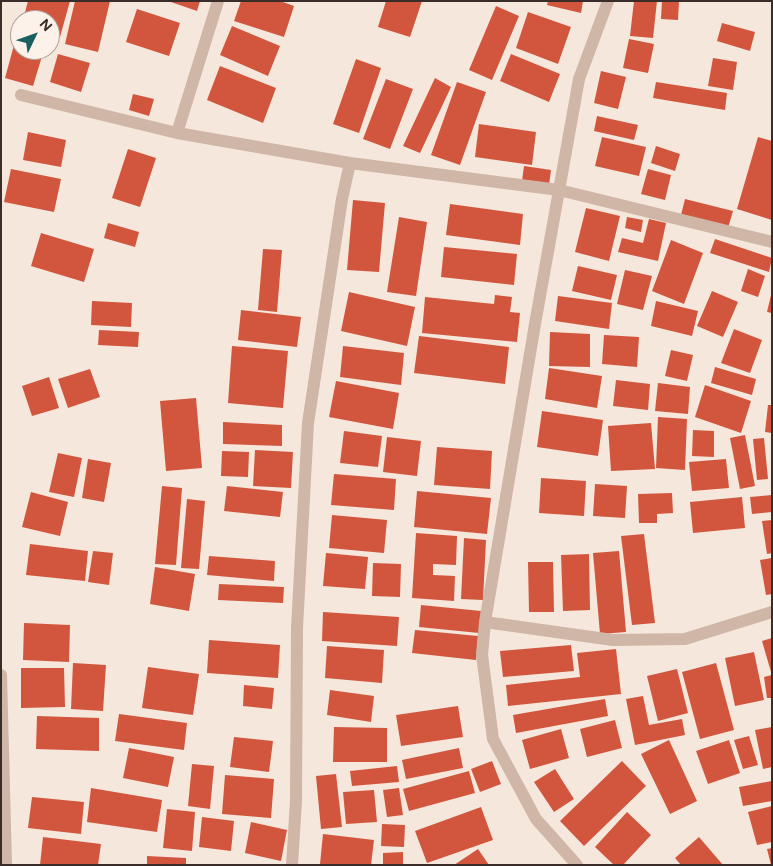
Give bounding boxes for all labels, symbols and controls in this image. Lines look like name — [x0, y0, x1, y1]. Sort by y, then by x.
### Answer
north arrow — [10, 10, 60, 60]
text: N — [36, 16, 56, 35]

